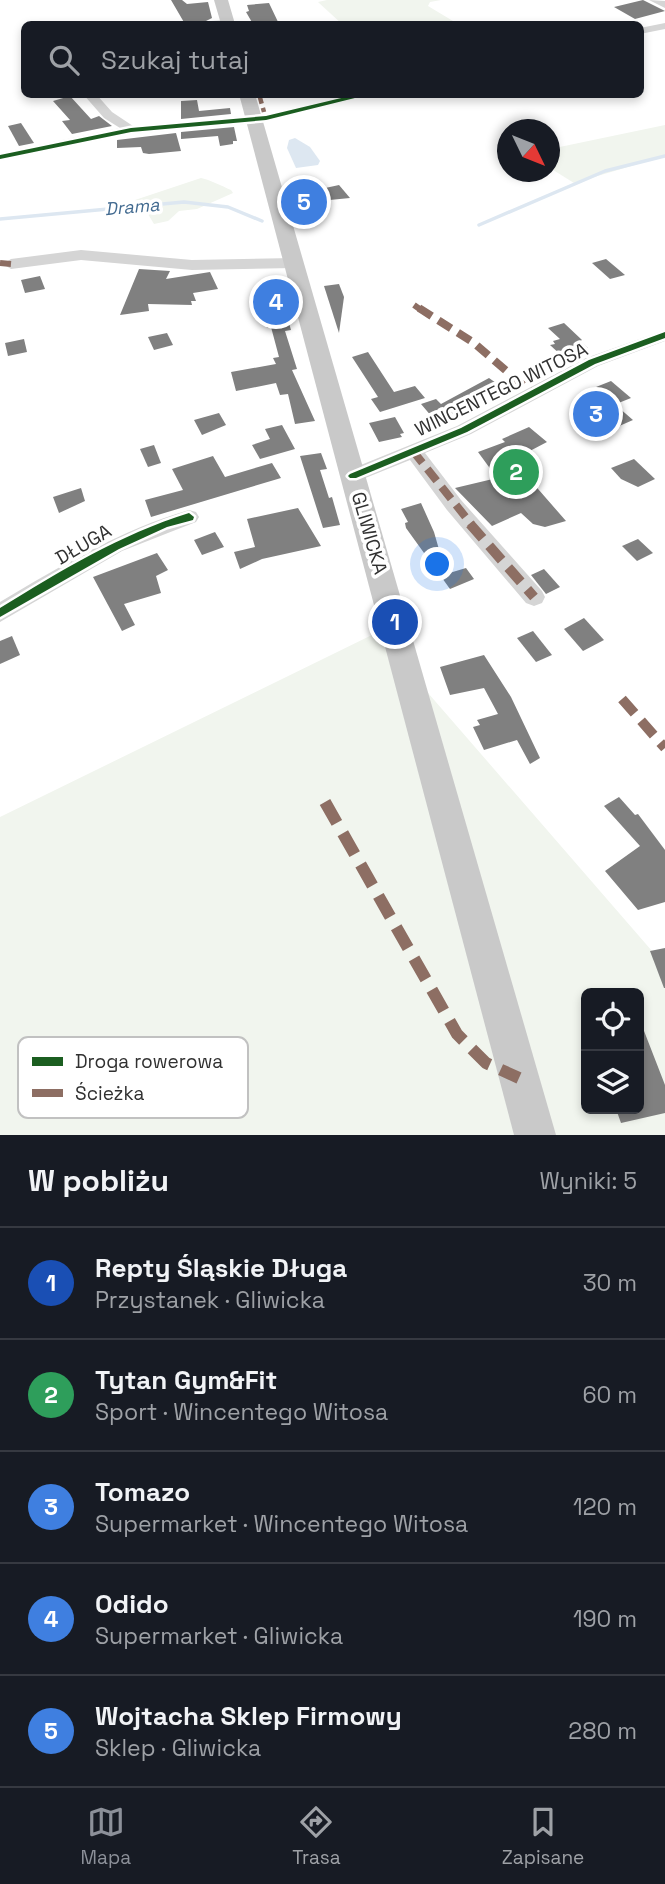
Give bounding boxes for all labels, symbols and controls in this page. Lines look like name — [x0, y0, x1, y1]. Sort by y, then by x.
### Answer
search box — [21, 21, 644, 98]
icon: search — [45, 41, 83, 79]
text: Szukaj tutaj — [101, 43, 249, 77]
north arrow — [497, 119, 560, 182]
pin: 5 — [281, 176, 327, 228]
water label: Drama — [104, 193, 161, 220]
pin: 4 — [253, 276, 299, 328]
street label: WINCENTEGO WITOSA — [411, 337, 592, 442]
pin: 3 — [573, 388, 619, 440]
pin: 2 — [493, 446, 539, 498]
street label: GLIWICKA — [346, 489, 393, 577]
street label: DŁUGA — [51, 518, 116, 570]
your location — [420, 547, 454, 581]
pin: 1 — [372, 596, 418, 648]
map controls — [581, 988, 644, 1114]
button: locate — [581, 988, 644, 1051]
legend — [18, 1037, 248, 1118]
text: Droga rowerowa — [75, 1049, 223, 1074]
button: layers — [581, 1051, 644, 1114]
text: Ścieżka — [75, 1081, 144, 1106]
text: W pobliżu — [28, 1161, 169, 1200]
text: Wyniki: 5 — [540, 1166, 637, 1196]
text: Repty Śląskie Długa — [95, 1251, 347, 1285]
text: 1 — [46, 1268, 56, 1298]
text: 30 m — [583, 1268, 637, 1298]
text: Przystanek · Gliwicka — [95, 1285, 325, 1315]
text: Tytan Gym&Fit — [95, 1363, 277, 1397]
text: 2 — [44, 1380, 58, 1410]
text: 60 m — [582, 1380, 637, 1410]
text: Sport · Wincentego Witosa — [95, 1397, 388, 1427]
text: Tomazo — [95, 1475, 190, 1509]
text: 3 — [44, 1492, 58, 1522]
text: 120 m — [573, 1492, 637, 1522]
text: Supermarket · Wincentego Witosa — [95, 1509, 468, 1539]
text: Odido — [95, 1587, 169, 1621]
text: 4 — [44, 1604, 58, 1634]
text: 190 m — [573, 1604, 637, 1634]
text: Supermarket · Gliwicka — [95, 1621, 343, 1651]
text: Wojtacha Sklep Firmowy — [95, 1699, 402, 1733]
text: 5 — [44, 1716, 58, 1746]
text: 280 m — [568, 1716, 637, 1746]
text: Sklep · Gliwicka — [95, 1733, 261, 1763]
tab: Mapa — [81, 1803, 131, 1870]
tab: Trasa — [292, 1803, 341, 1870]
tab: Zapisane — [502, 1803, 584, 1870]

